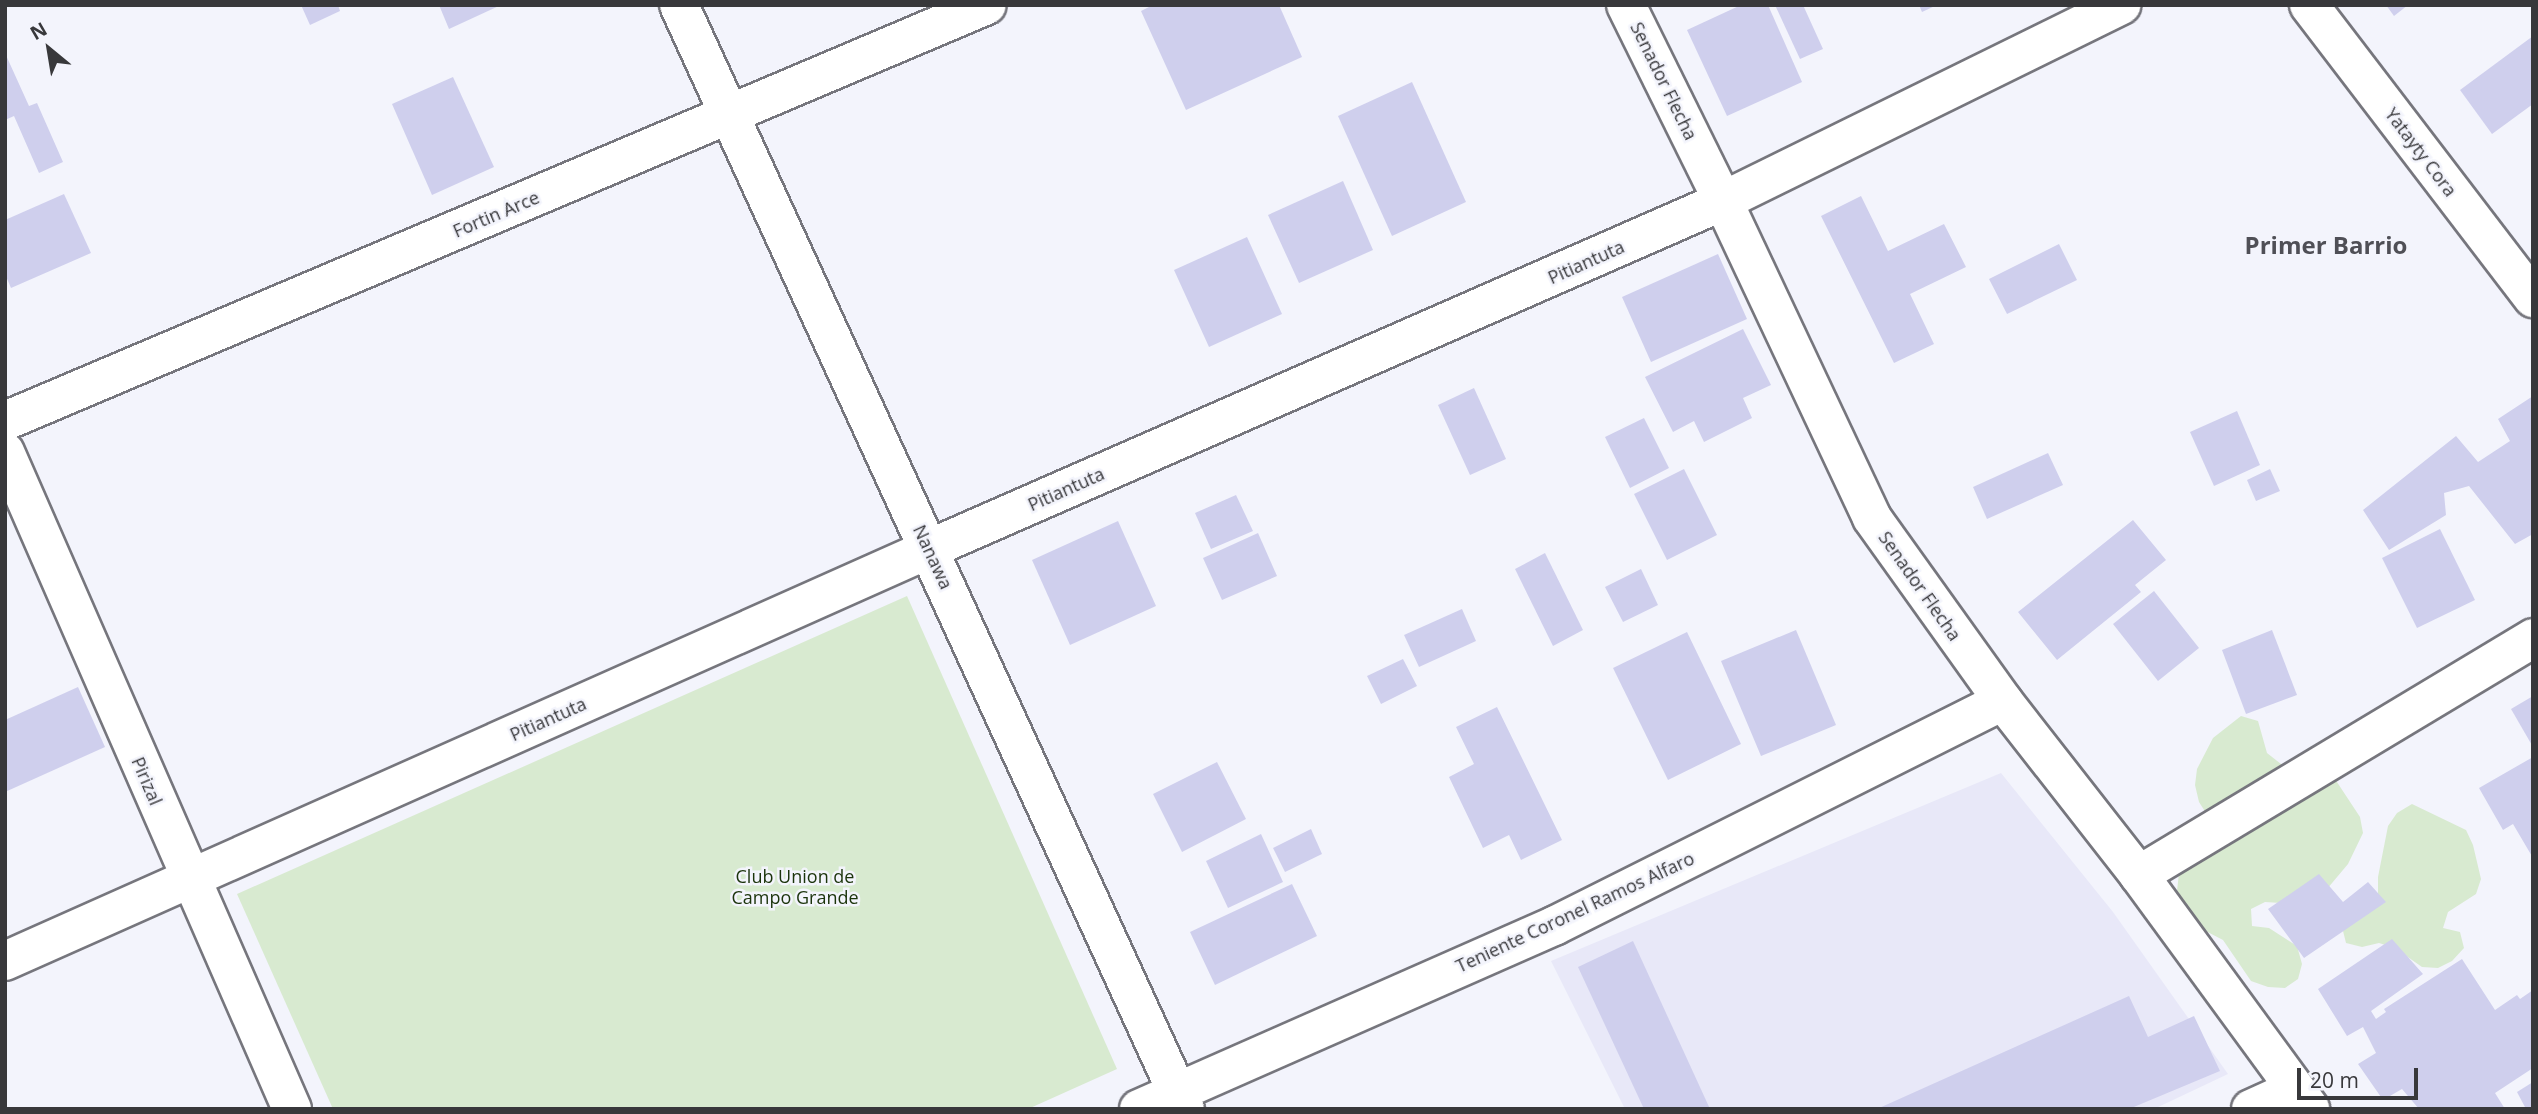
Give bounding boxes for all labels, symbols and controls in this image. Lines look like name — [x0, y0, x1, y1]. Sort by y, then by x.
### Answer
north arrow — [14, 14, 84, 84]
text: N — [25, 16, 52, 46]
street label: Senador Flecha — [1626, 19, 1702, 143]
street label: Yatayty Cora — [2381, 104, 2461, 200]
street label: Fortin Arce — [450, 186, 542, 242]
district label: Primer Barrio — [2245, 231, 2407, 259]
street label: Pitiantuta — [1544, 236, 1628, 288]
street label: Pitiantuta — [1024, 463, 1108, 515]
street label: Nanawa — [909, 521, 957, 593]
street label: Senador Flecha — [1874, 527, 1966, 645]
street label: Pitiantuta — [506, 693, 590, 745]
street label: Pirizal — [127, 754, 167, 808]
street label: Teniente Coronel Ramos Alfaro — [1452, 847, 1698, 977]
park label: Club Union de Campo Grande — [731, 866, 859, 908]
scale bar — [2300, 1054, 2421, 1098]
text: 20 m — [2310, 1066, 2359, 1094]

